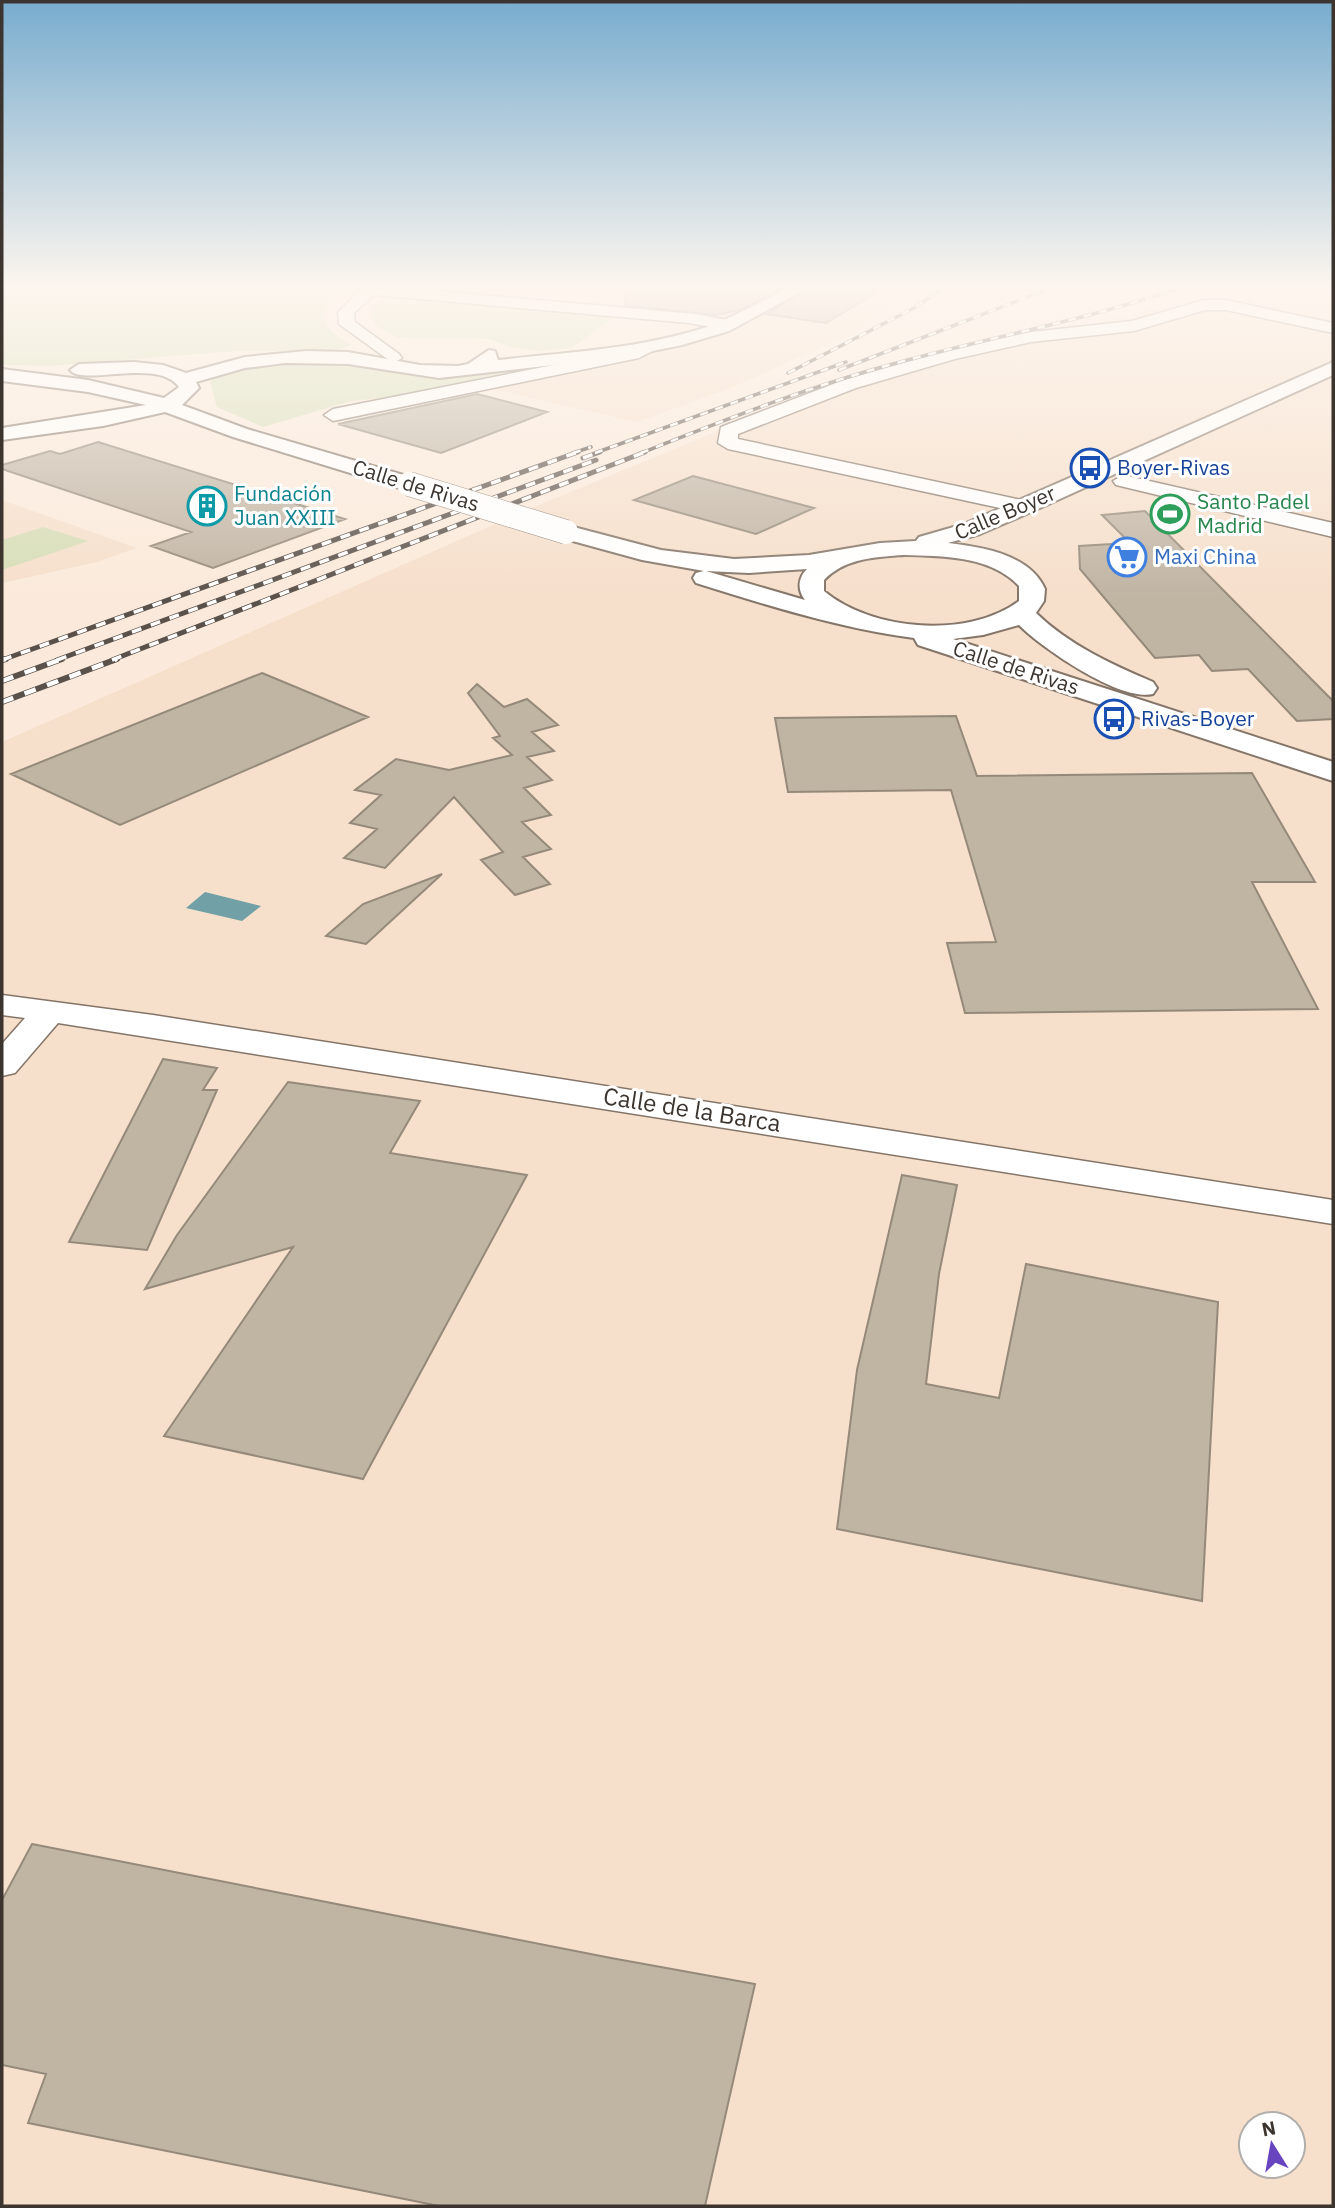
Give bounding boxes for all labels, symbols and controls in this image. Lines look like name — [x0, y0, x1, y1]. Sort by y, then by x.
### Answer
bus stop icon: Boyer-Rivas — [1069, 447, 1111, 489]
street label: Calle de Rivas — [350, 453, 483, 518]
place label: Boyer-Rivas — [1117, 453, 1230, 481]
street label: Calle Boyer — [950, 478, 1060, 546]
place label: Fundación Juan XXIII — [234, 479, 336, 531]
building icon: Fundación Juan XXIII — [186, 485, 228, 527]
place label: Santo Padel Madrid — [1197, 487, 1310, 539]
sports icon: Santo Padel Madrid — [1149, 493, 1191, 535]
supermarket icon: Maxi China — [1106, 536, 1148, 578]
place label: Maxi China — [1154, 542, 1256, 570]
street label: Calle de Rivas — [950, 633, 1083, 701]
bus stop icon: Rivas-Boyer — [1093, 698, 1135, 740]
place label: Rivas-Boyer — [1141, 704, 1255, 732]
street label: Calle de la Barca — [601, 1079, 783, 1139]
north arrow — [1237, 2110, 1307, 2180]
text: N — [1260, 2115, 1278, 2141]

